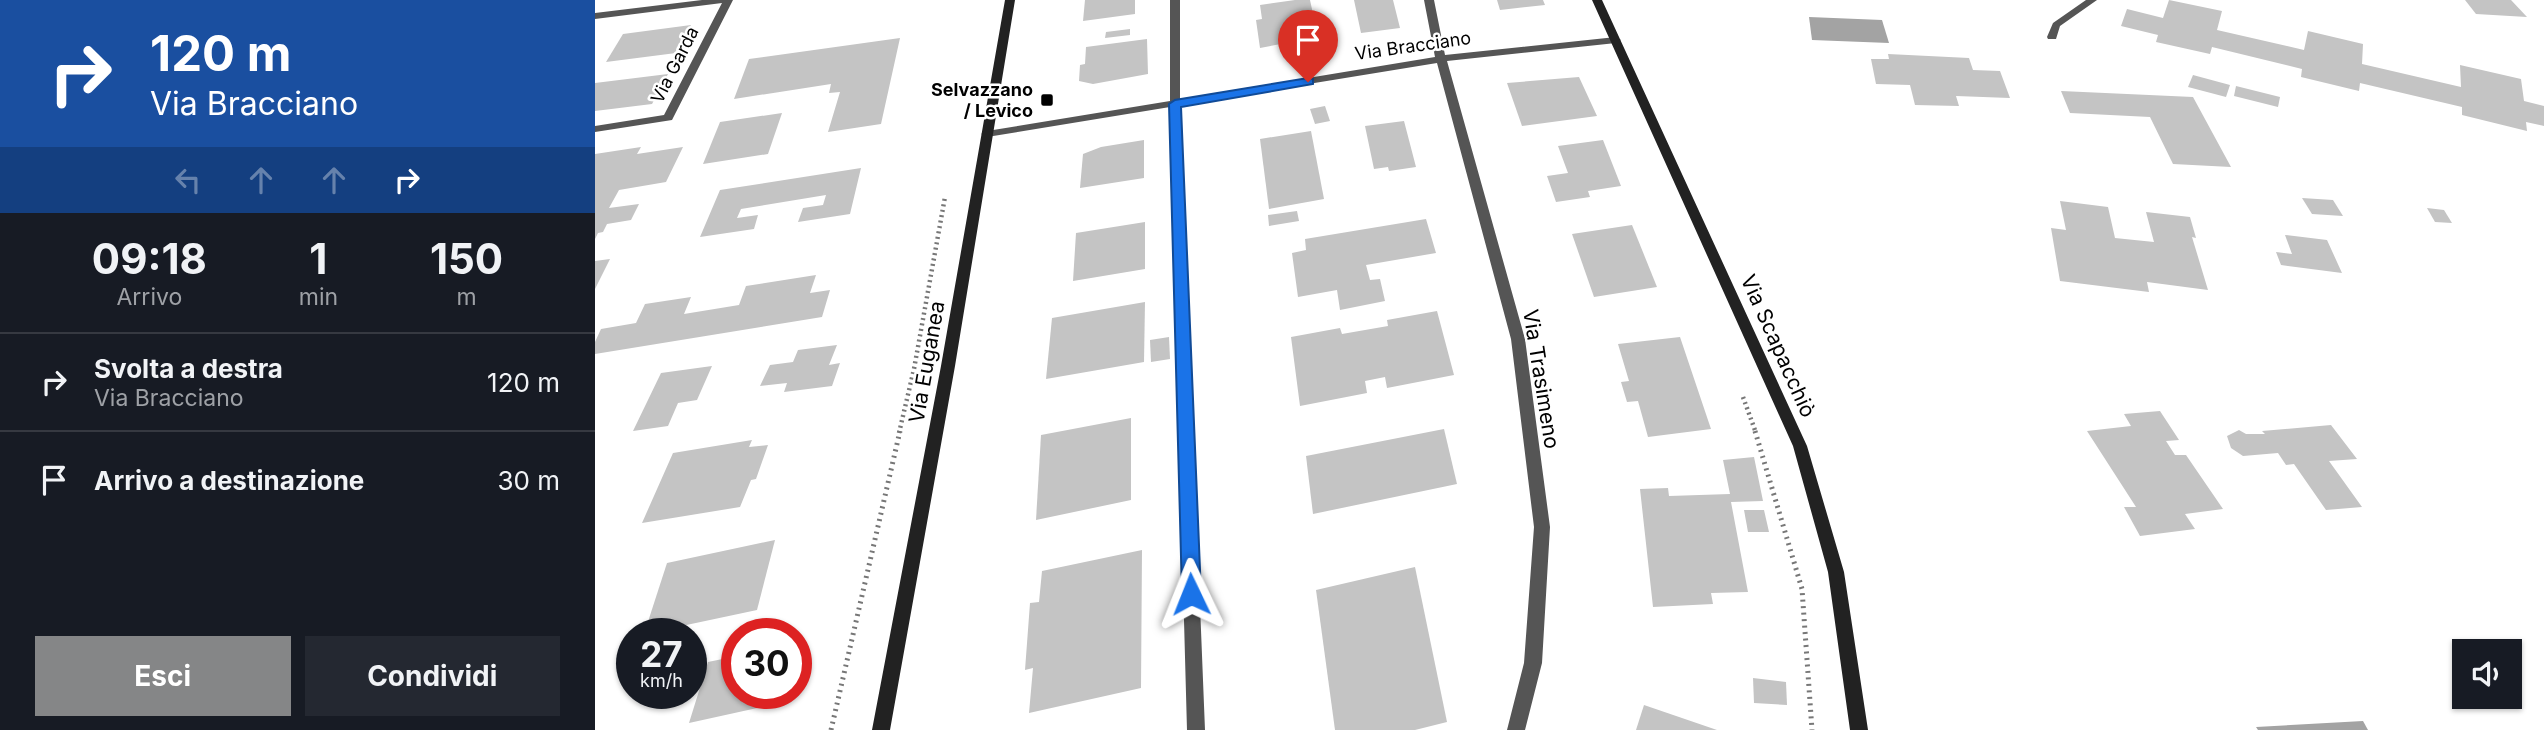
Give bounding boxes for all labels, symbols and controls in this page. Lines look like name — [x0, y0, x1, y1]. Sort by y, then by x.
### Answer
pin — [1278, 10, 1338, 82]
icon: arrive — [1289, 21, 1327, 59]
street label: Via Garda — [646, 23, 703, 107]
text: 120 m — [150, 24, 291, 83]
street label: Via Bracciano — [1353, 27, 1472, 64]
icon: right — [35, 28, 126, 119]
place label: Selvazzano / Levico — [931, 79, 1033, 121]
text: Via Bracciano — [150, 84, 358, 123]
marker: Selvazzano / Levico — [1039, 92, 1055, 108]
icon: left — [169, 161, 207, 199]
icon: ahead — [242, 161, 280, 199]
icon: ahead — [315, 161, 353, 199]
icon: right — [388, 161, 426, 199]
text: 09:18 — [92, 233, 207, 284]
text: 1 — [309, 233, 327, 284]
text: 150 — [430, 233, 503, 284]
street label: Via Scapacchiò — [1736, 271, 1821, 421]
text: Arrivo — [116, 283, 182, 311]
text: min — [299, 283, 338, 311]
text: m — [456, 283, 477, 311]
street label: Via Euganea — [903, 299, 950, 425]
street label: Via Trasimeno — [1518, 307, 1565, 451]
text: Svolta a destra — [94, 353, 283, 384]
icon: right — [35, 363, 73, 401]
text: 120 m — [487, 367, 560, 398]
text: Via Bracciano — [94, 384, 244, 412]
icon: arrive — [35, 461, 73, 499]
text: Arrivo a destinazione — [94, 465, 364, 496]
text: 30 m — [497, 465, 560, 496]
position arrow — [1154, 557, 1228, 631]
speed limit sign: 30 — [721, 618, 812, 709]
text: 27 — [640, 633, 683, 675]
button: Esci — [35, 636, 291, 716]
button: Condividi — [305, 636, 560, 716]
map controls — [2452, 639, 2522, 709]
button: sound — [2452, 639, 2522, 709]
text: km/h — [640, 670, 683, 691]

